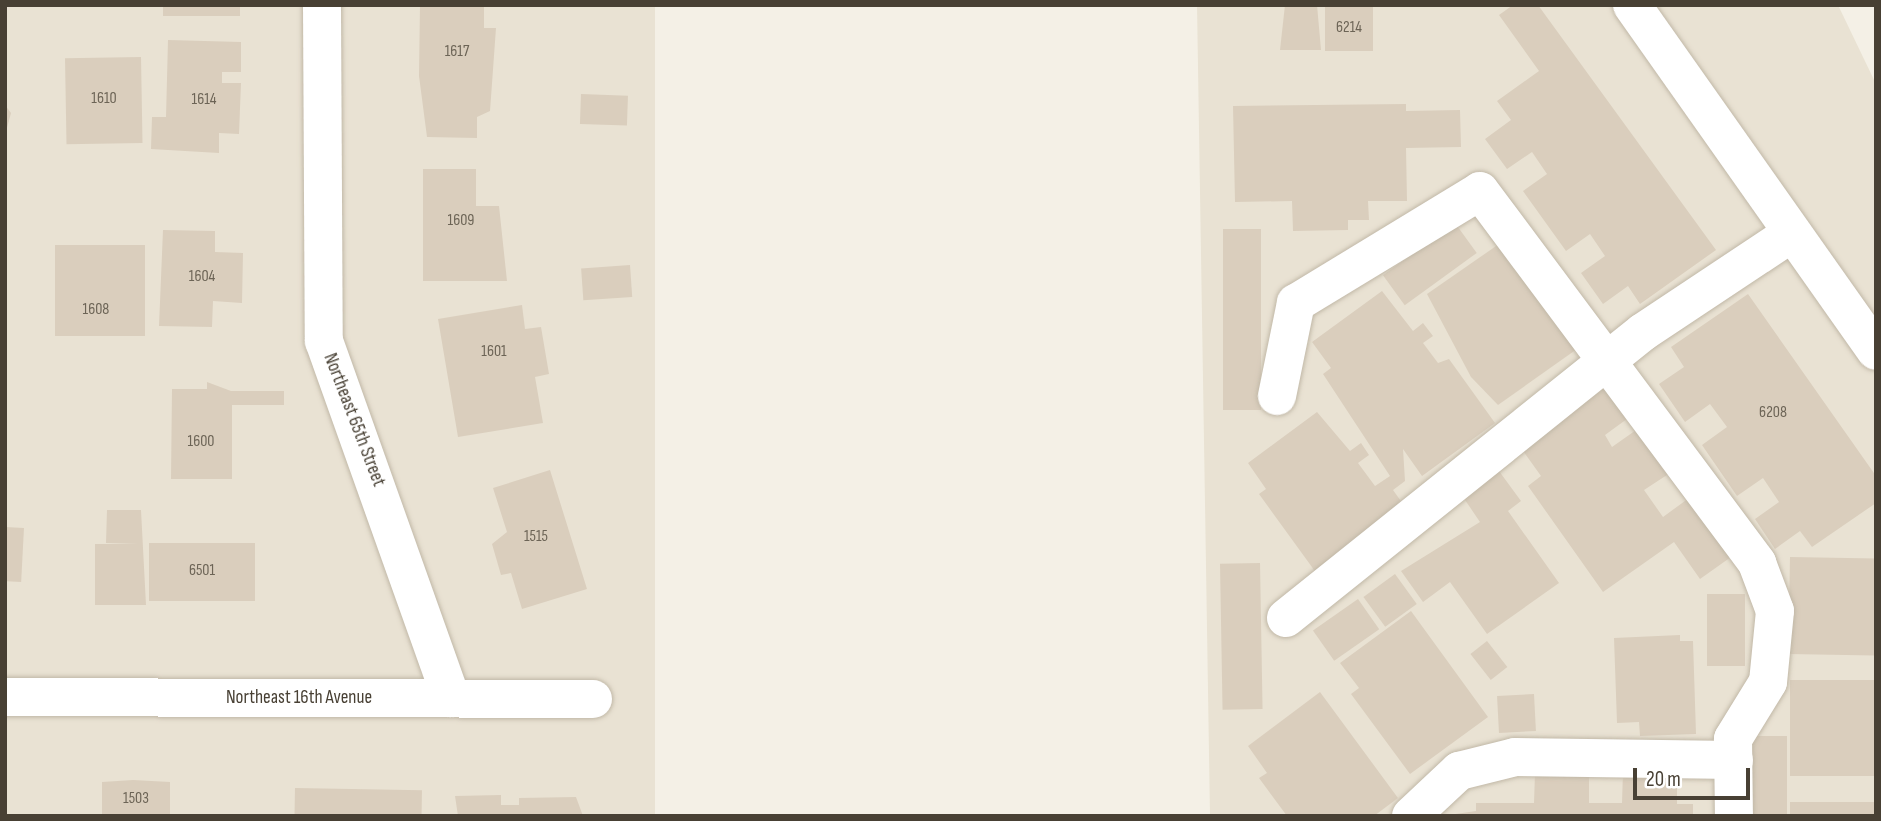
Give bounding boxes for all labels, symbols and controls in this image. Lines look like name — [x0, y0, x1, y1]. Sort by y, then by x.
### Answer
house number: 6214 — [1336, 18, 1362, 38]
house number: 1617 — [445, 42, 469, 62]
house number: 1610 — [91, 89, 117, 109]
house number: 1614 — [192, 90, 216, 110]
house number: 1609 — [448, 211, 474, 231]
house number: 1604 — [189, 267, 215, 287]
house number: 1608 — [83, 300, 109, 320]
house number: 1601 — [481, 342, 507, 362]
street label: Northeast 65th Street — [318, 350, 390, 490]
house number: 6208 — [1759, 403, 1787, 423]
house number: 1600 — [188, 432, 214, 452]
house number: 1515 — [524, 527, 548, 547]
house number: 6501 — [189, 561, 215, 581]
street label: Northeast 16th Avenue — [226, 687, 372, 709]
scale bar — [1636, 754, 1753, 798]
text: 20 m — [1646, 767, 1681, 792]
house number: 1503 — [123, 789, 149, 809]

